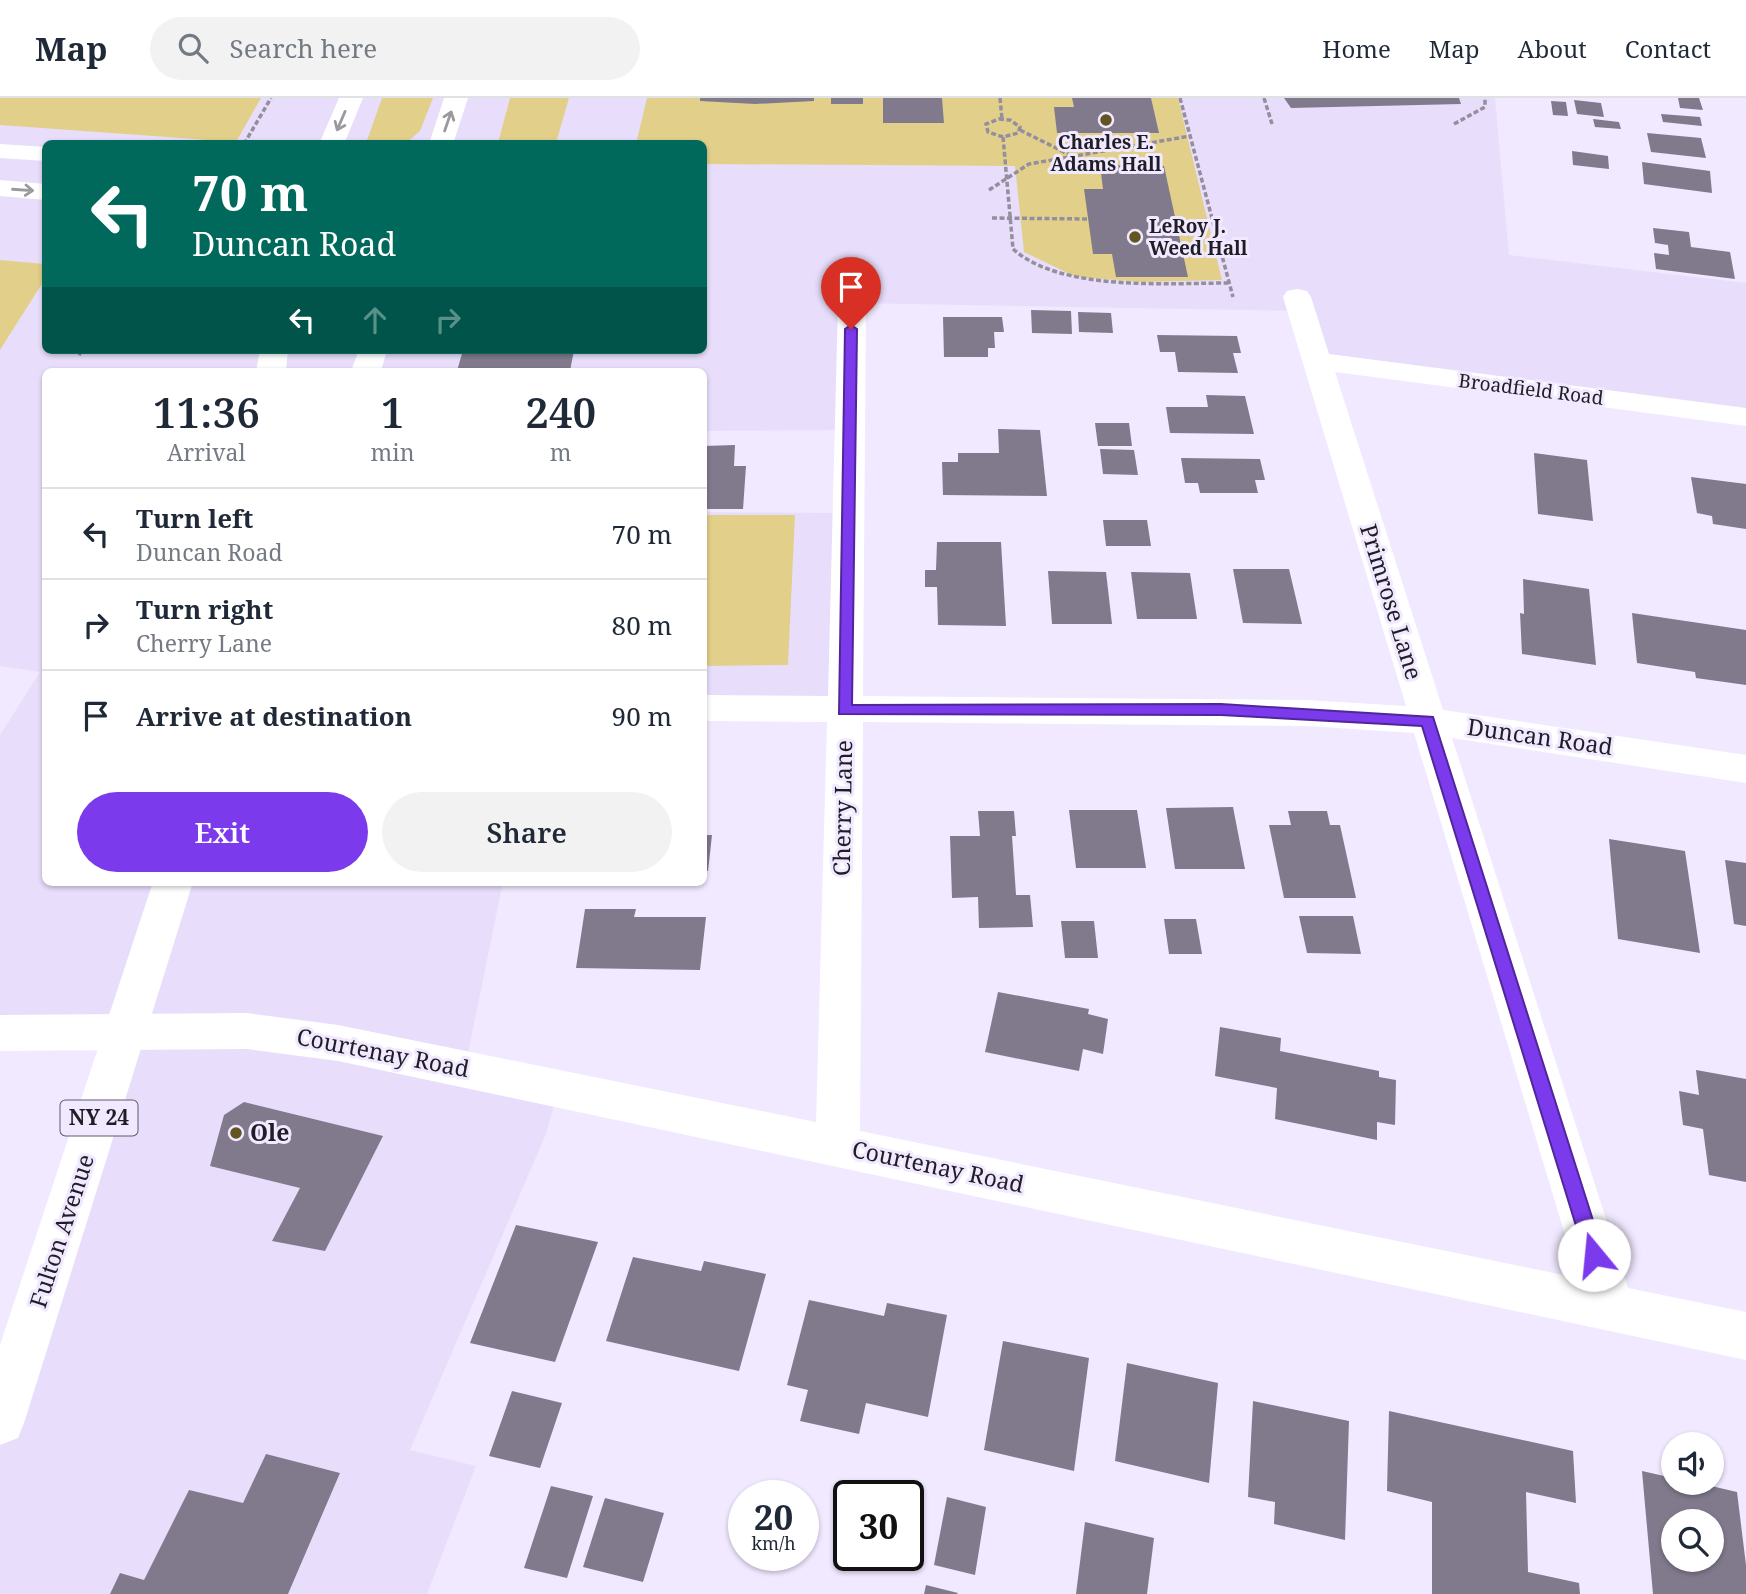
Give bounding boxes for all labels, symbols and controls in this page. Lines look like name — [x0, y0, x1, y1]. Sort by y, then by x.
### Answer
search box — [150, 17, 640, 80]
text: Map — [35, 26, 108, 71]
icon: search — [174, 29, 212, 67]
text: Search here — [230, 30, 377, 66]
text: Home — [1322, 32, 1391, 65]
text: Map — [1429, 32, 1480, 65]
text: About — [1518, 32, 1587, 65]
text: Contact — [1625, 32, 1711, 65]
one-way arrow — [334, 110, 347, 131]
one-way arrow — [443, 110, 455, 132]
marker: Charles E. Adams Hall — [1098, 112, 1114, 128]
place label: Charles E. Adams Hall — [1051, 129, 1162, 177]
text: 70 m — [192, 159, 308, 225]
icon: left — [77, 168, 168, 259]
one-way arrow — [11, 184, 34, 197]
place label: LeRoy J. Weed Hall — [1149, 213, 1248, 261]
text: Duncan Road — [192, 222, 396, 265]
marker: LeRoy J. Weed Hall — [1127, 229, 1143, 245]
pin — [821, 257, 881, 329]
icon: arrive — [832, 268, 870, 306]
icon: left — [283, 301, 321, 339]
icon: ahead — [356, 301, 394, 339]
icon: right — [429, 301, 467, 339]
street label: Broadfield Road — [1457, 367, 1605, 411]
text: 11:36 — [153, 383, 260, 440]
text: 1 — [381, 383, 404, 440]
text: 240 — [525, 383, 596, 440]
text: Arrival — [167, 436, 246, 468]
text: min — [371, 436, 415, 468]
text: m — [550, 436, 572, 468]
text: Turn left — [136, 500, 253, 536]
icon: left — [77, 515, 115, 553]
text: 70 m — [612, 516, 672, 552]
street label: Primrose Lane — [1353, 520, 1431, 683]
text: Duncan Road — [136, 536, 283, 568]
text: Turn right — [136, 591, 273, 627]
icon: right — [77, 606, 115, 644]
text: 80 m — [612, 607, 672, 643]
text: Cherry Lane — [136, 627, 272, 659]
icon: arrive — [77, 697, 115, 735]
text: Arrive at destination — [136, 698, 412, 734]
text: 90 m — [612, 698, 672, 734]
street label: Duncan Road — [1465, 710, 1615, 762]
street label: Cherry Lane — [825, 740, 859, 876]
button: Exit — [77, 792, 368, 872]
button: Share — [382, 792, 672, 872]
street label: Courtenay Road — [294, 1020, 472, 1084]
road number: NY 24 — [60, 1100, 138, 1136]
place label: Ole — [250, 1116, 289, 1148]
marker: Ole — [228, 1125, 244, 1141]
street label: Courtenay Road — [849, 1132, 1027, 1200]
street label: Fulton Avenue — [21, 1150, 101, 1312]
position arrow — [1557, 1218, 1631, 1292]
map controls — [1661, 1432, 1724, 1572]
button: sound — [1661, 1432, 1724, 1495]
speed limit sign: 30 — [833, 1480, 924, 1571]
text: 20 — [754, 1493, 793, 1540]
button: search — [1661, 1509, 1724, 1572]
text: km/h — [751, 1531, 796, 1555]

